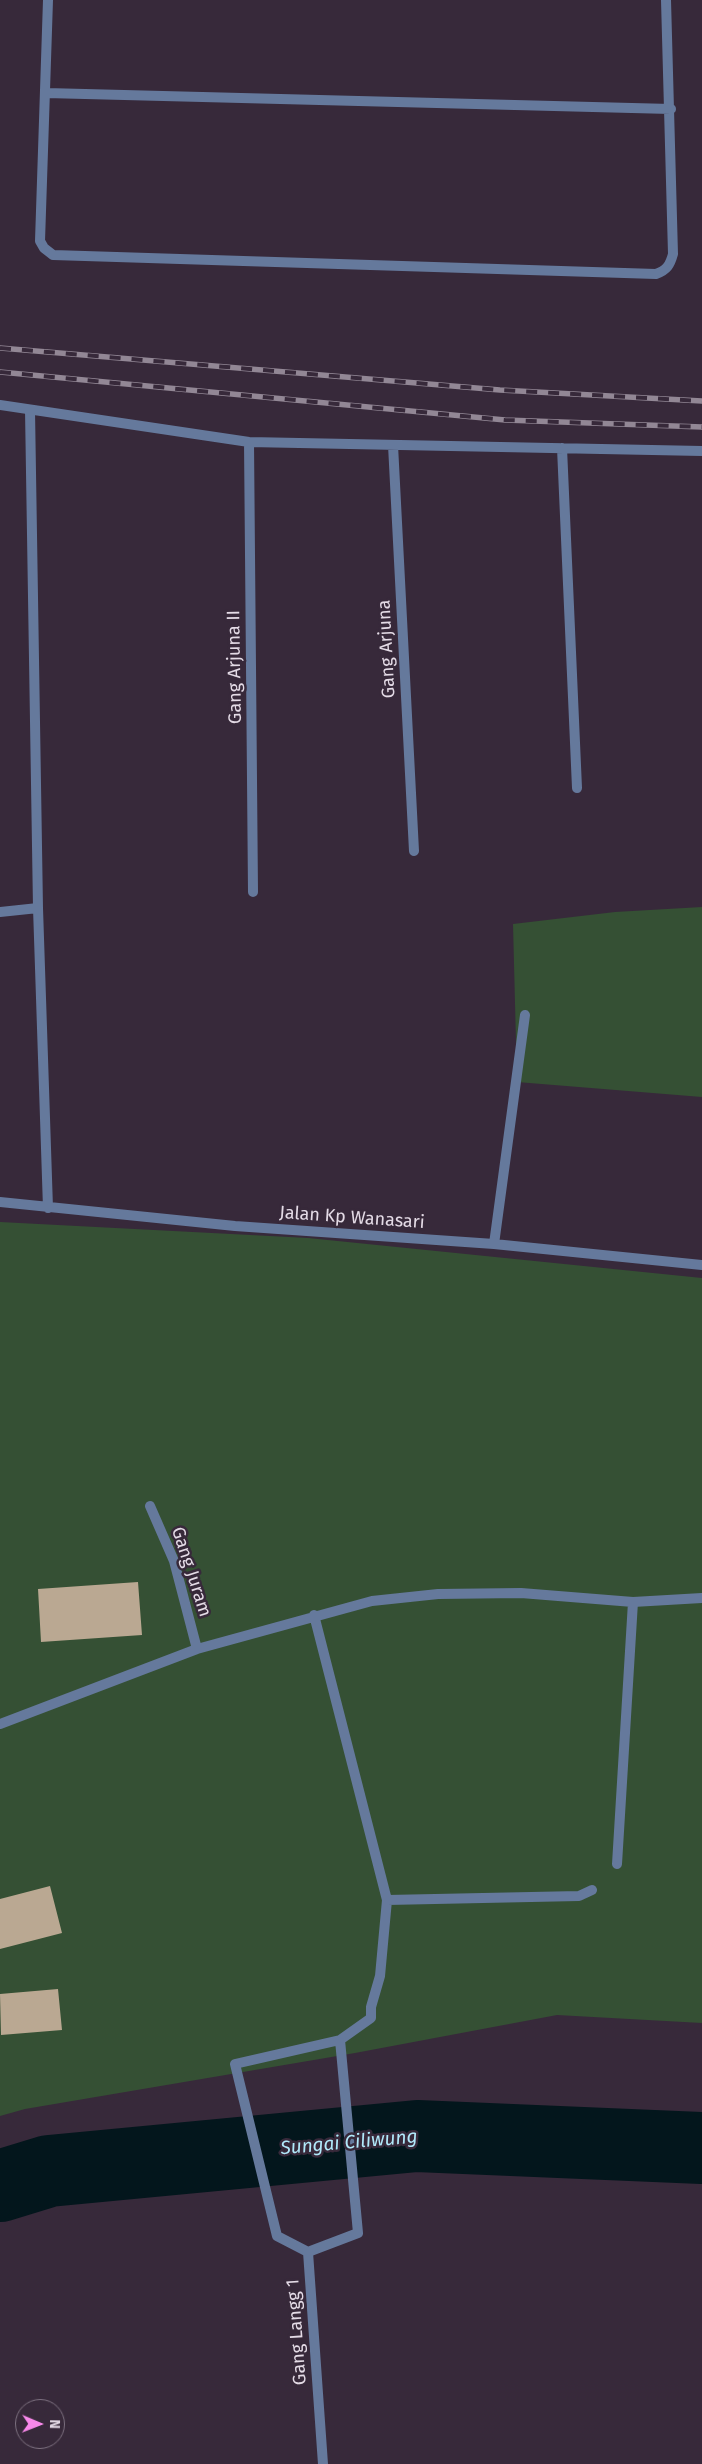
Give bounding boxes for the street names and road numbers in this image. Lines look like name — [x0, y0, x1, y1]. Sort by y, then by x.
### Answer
street label: Gang Arjuna — [374, 599, 400, 699]
street label: Gang Arjuna II — [223, 610, 247, 724]
street label: Jalan Kp Wanasari — [279, 1202, 425, 1234]
street label: Gang Juram — [166, 1524, 216, 1620]
street label: Gang Langg 1 — [283, 2278, 311, 2386]

